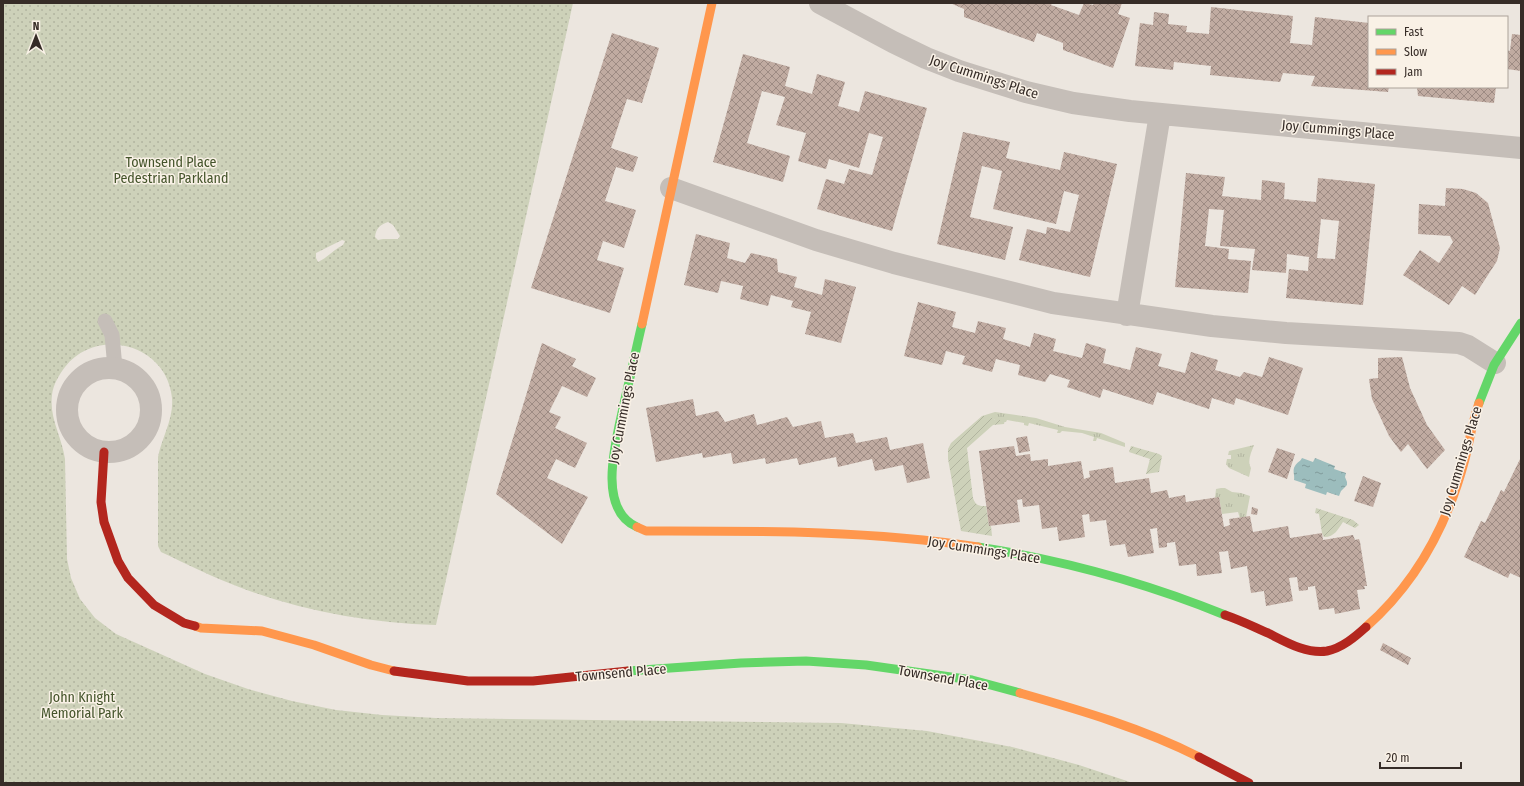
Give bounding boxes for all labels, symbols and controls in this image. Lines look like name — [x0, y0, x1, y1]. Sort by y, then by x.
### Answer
north arrow — [16, 16, 56, 56]
legend — [1368, 16, 1508, 88]
text: N — [33, 20, 39, 33]
text: Fast — [1404, 25, 1423, 39]
text: Slow — [1404, 45, 1427, 59]
street label: Joy Cummings Place — [927, 51, 1041, 103]
text: Jam — [1404, 65, 1422, 79]
street label: Joy Cummings Place — [1281, 117, 1395, 143]
park label: Townsend Place Pedestrian Parkland — [114, 154, 228, 187]
street label: Joy Cummings Place — [605, 351, 643, 465]
street label: Joy Cummings Place — [1436, 404, 1486, 518]
street label: Joy Cummings Place — [927, 533, 1041, 567]
street label: Townsend Place — [575, 661, 667, 685]
street label: Townsend Place — [897, 662, 989, 694]
park label: John Knight Memorial Park — [41, 689, 123, 722]
scale bar — [1380, 744, 1461, 770]
text: 20 m — [1386, 751, 1410, 765]

